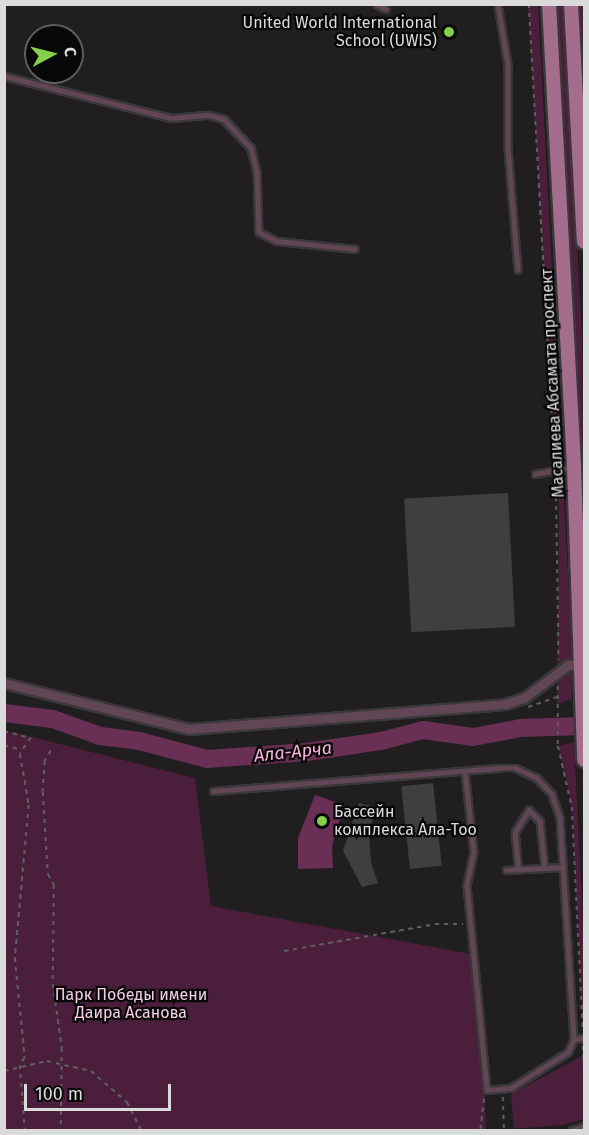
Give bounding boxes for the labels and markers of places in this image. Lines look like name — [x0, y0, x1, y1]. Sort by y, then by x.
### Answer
place label: United World International School (UWIS) — [243, 13, 437, 51]
marker: United World International School (UWIS) — [442, 25, 456, 39]
place label: Бассейн комплекса Ала-Тоо — [334, 802, 477, 840]
marker: Бассейн комплекса Ала-Тоо — [315, 814, 329, 828]

